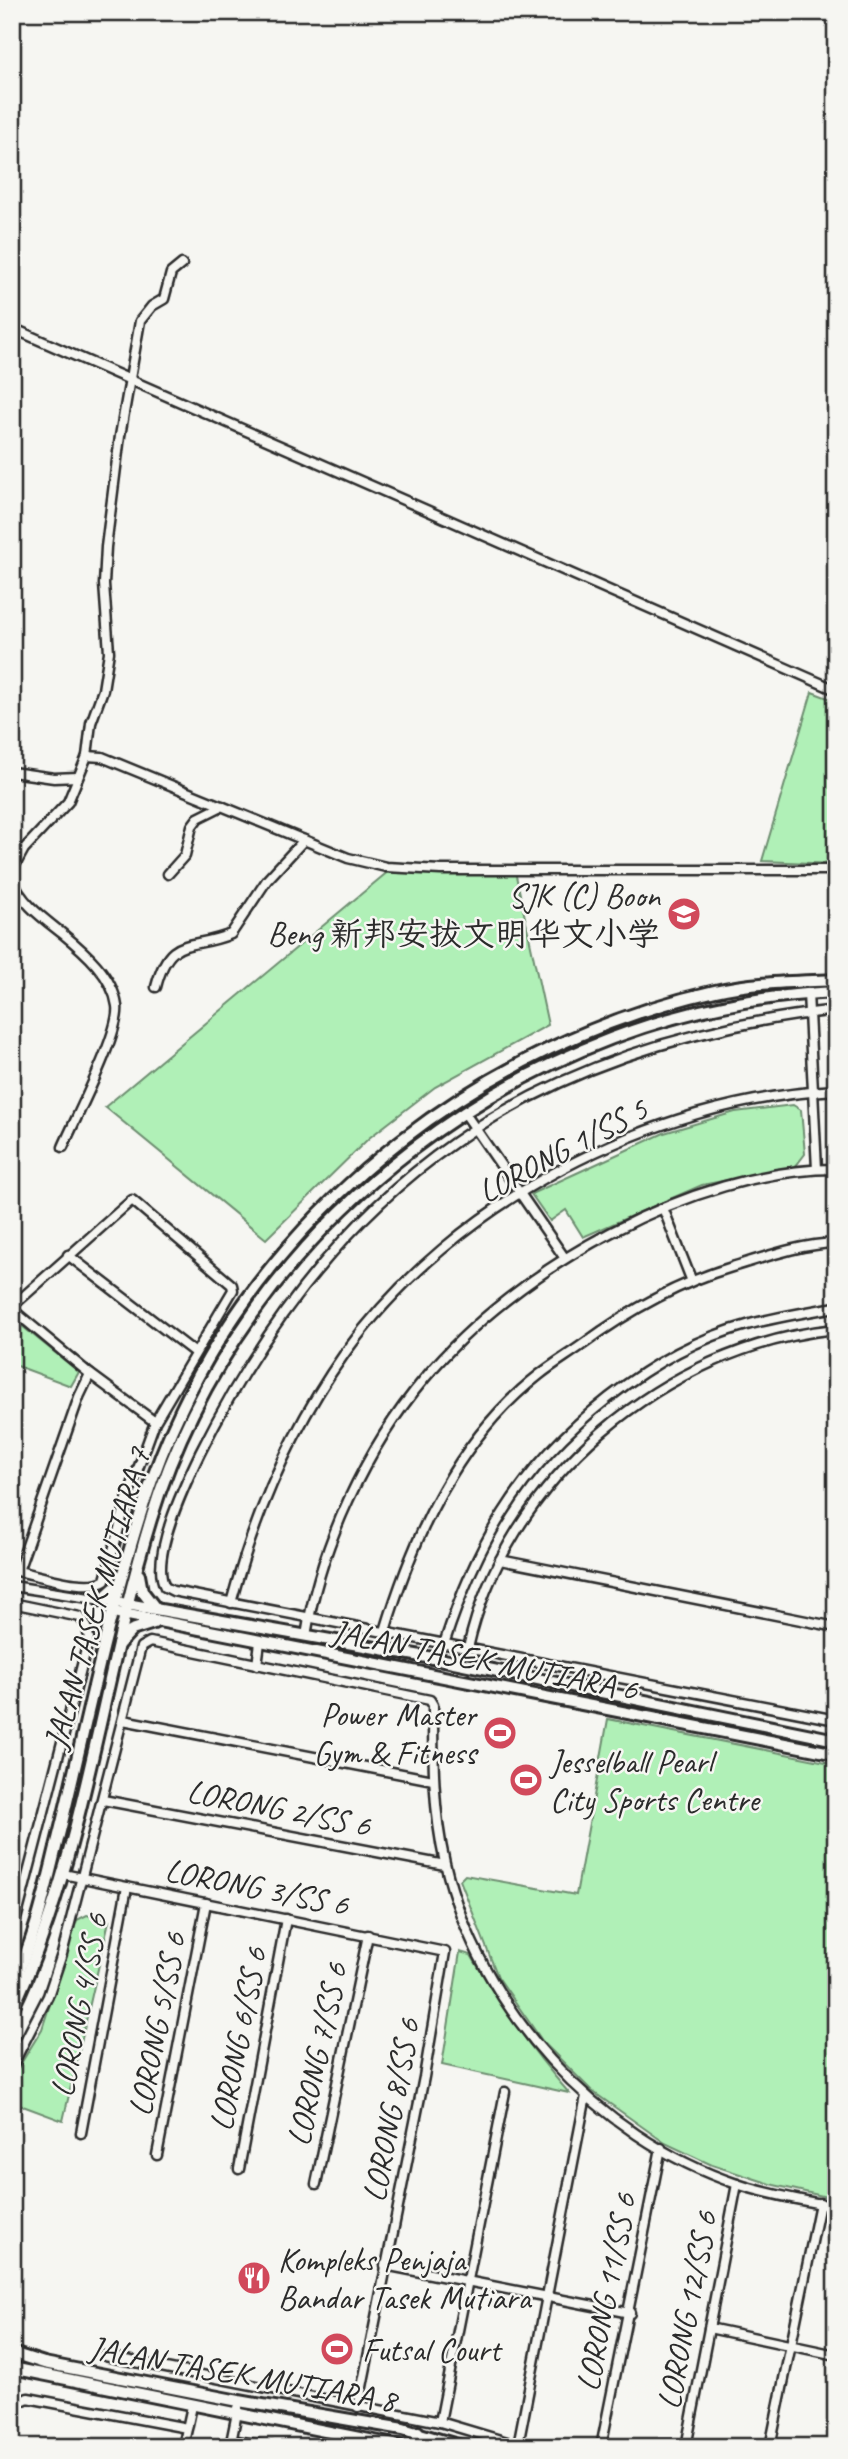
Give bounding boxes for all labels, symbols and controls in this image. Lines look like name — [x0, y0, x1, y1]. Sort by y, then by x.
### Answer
place label: SJK (C) Boon Beng 新邦安拔文明华文小学 — [268, 875, 661, 955]
school or university icon: SJK (C) Boon Beng 新邦安拔文明华文小学 — [665, 895, 703, 933]
street label: LORONG 1/SS 5 — [471, 1087, 656, 1212]
street label: JALAN TASEK MUTIARA 7 — [33, 1441, 161, 1755]
street label: JALAN TASEK MUTIARA 6 — [326, 1609, 642, 1710]
place label: Power Master Gym & Fitness — [313, 1694, 479, 1774]
sports icon: Power Master Gym & Fitness — [481, 1714, 519, 1752]
place label: Jesselball Pearl City Sports Centre — [548, 1741, 761, 1821]
sports icon: Jesselball Pearl City Sports Centre — [507, 1761, 545, 1799]
street label: LORONG 2/SS 6 — [184, 1770, 375, 1847]
street label: LORONG 3/SS 6 — [162, 1849, 353, 1926]
street label: LORONG 4/SS 6 — [41, 1909, 118, 2100]
street label: LORONG 5/SS 6 — [119, 1928, 196, 2119]
street label: LORONG 6/SS 6 — [200, 1943, 277, 2134]
street label: LORONG 7/SS 6 — [277, 1958, 357, 2149]
street label: LORONG 8/SS 6 — [353, 2014, 430, 2205]
street label: LORONG 11/SS 6 — [566, 2189, 646, 2395]
street label: LORONG 12/SS 6 — [647, 2207, 727, 2413]
place label: Kompleks Penjaja Bandar Tasek Mutiara — [278, 2239, 532, 2319]
restaurant icon: Kompleks Penjaja Bandar Tasek Mutiara — [235, 2259, 273, 2297]
street label: JALAN TASEK MUTIARA 8 — [84, 2326, 402, 2422]
place label: Futsal Court — [362, 2329, 503, 2371]
sports icon: Futsal Court — [318, 2330, 356, 2368]

